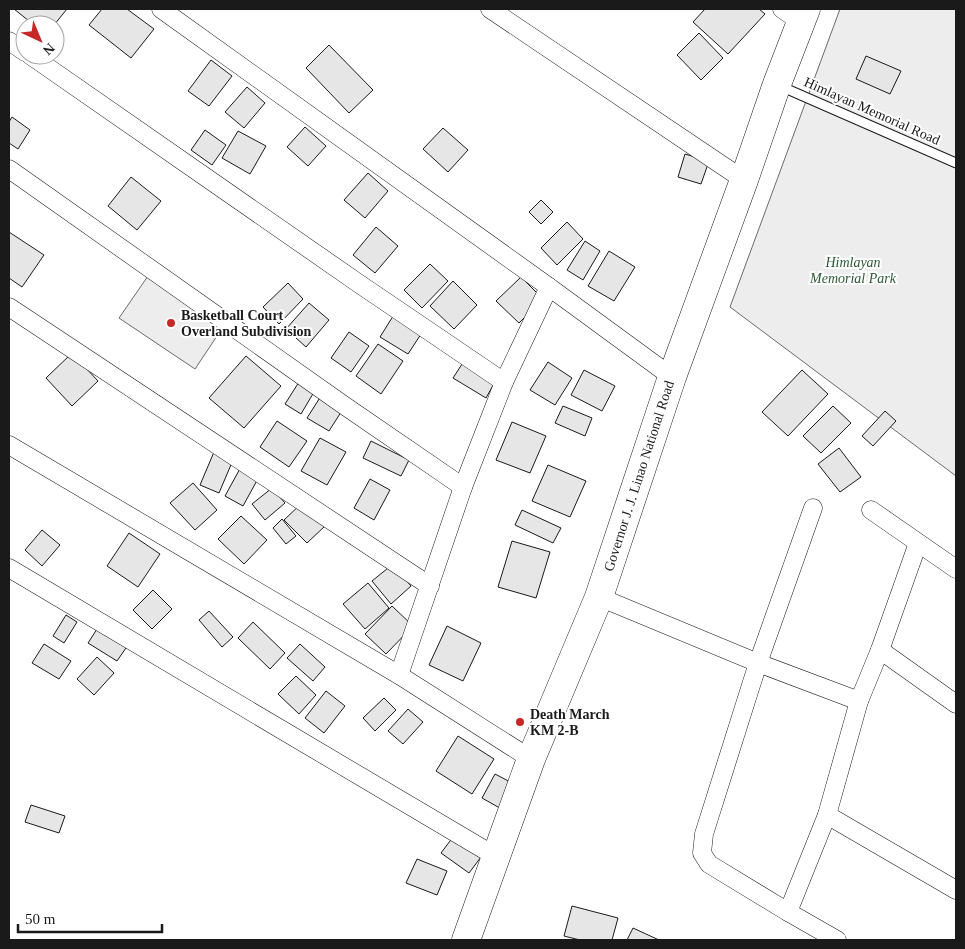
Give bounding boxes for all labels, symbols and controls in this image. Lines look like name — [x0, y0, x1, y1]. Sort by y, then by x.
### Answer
north arrow — [15, 15, 65, 65]
text: N — [40, 40, 58, 58]
street label: Himlayan Memorial Road — [802, 74, 942, 148]
park label: Himlayan Memorial Park — [809, 255, 897, 286]
place label: Basketball Court Overland Subdivision — [181, 308, 312, 339]
marker: Basketball Court Overland Subdivision — [165, 317, 177, 329]
street label: Governor J. J. Linao National Road — [601, 379, 677, 573]
place label: Death March KM 2-B — [530, 707, 610, 738]
marker: Death March KM 2-B — [514, 716, 526, 728]
scale bar — [18, 902, 161, 934]
text: 50 m — [25, 911, 56, 927]

